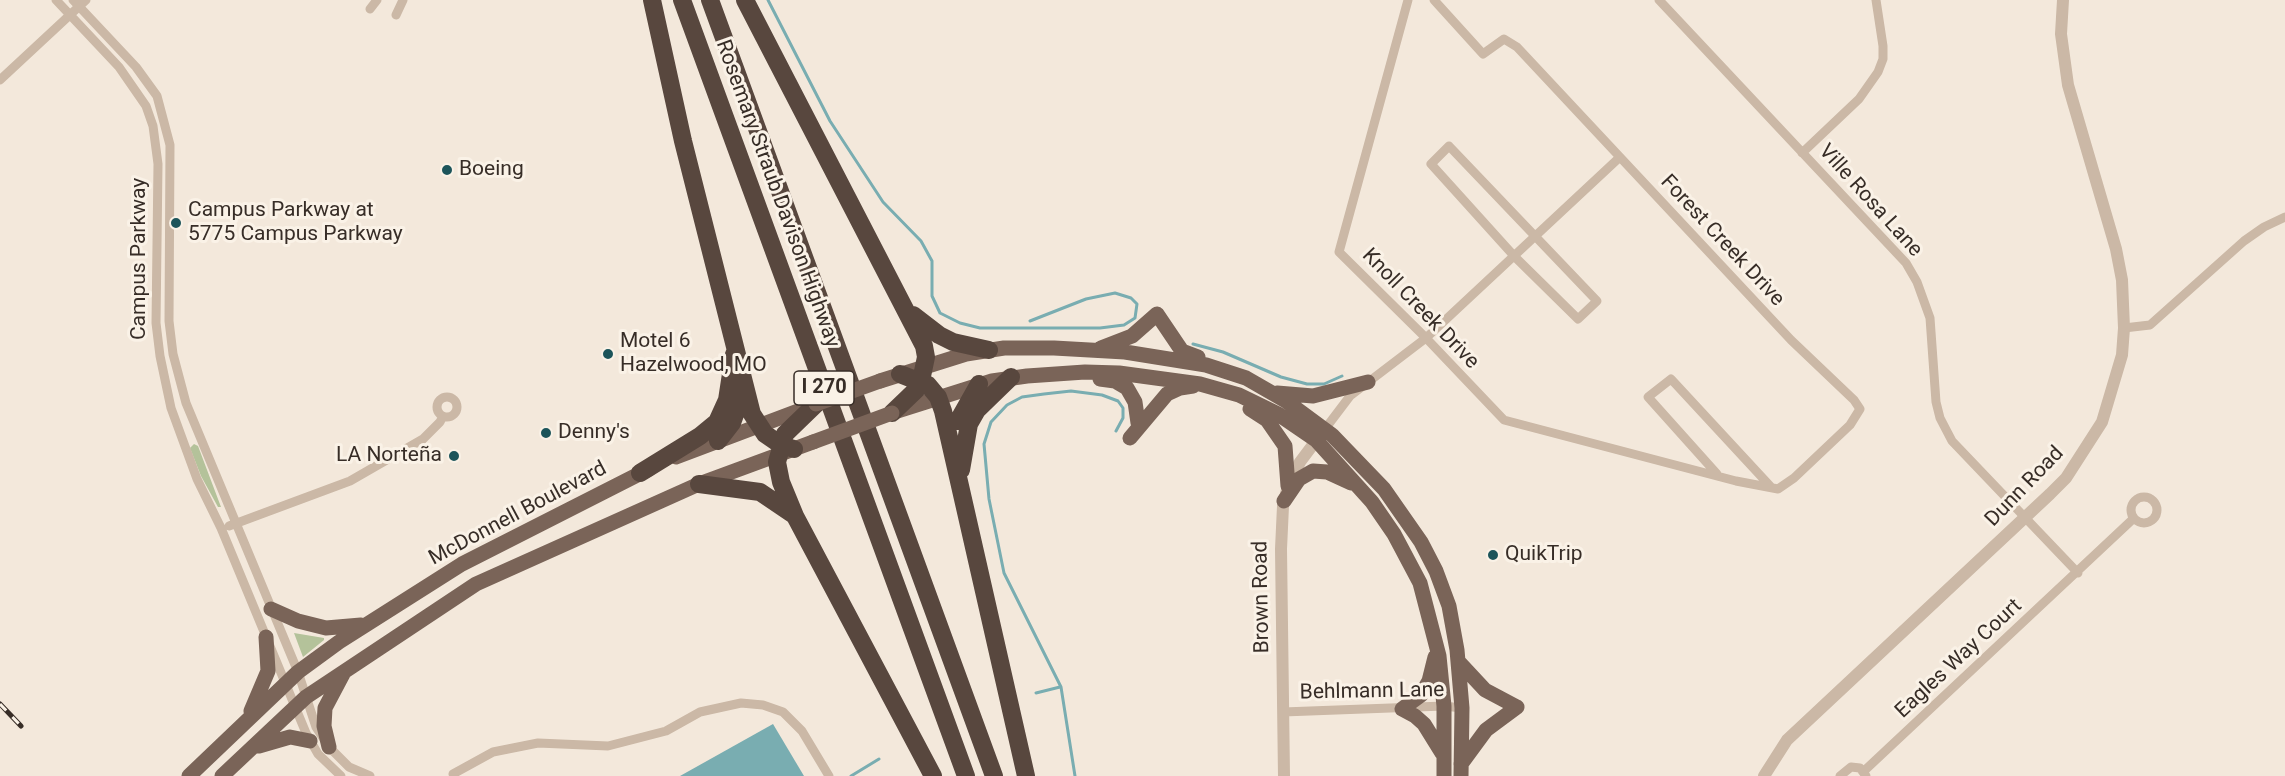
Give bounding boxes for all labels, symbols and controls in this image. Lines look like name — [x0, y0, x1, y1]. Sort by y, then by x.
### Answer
street label: Rosemary Straub Davison Highway — [709, 37, 845, 351]
street label: Ville Rosa Lane — [1813, 139, 1927, 263]
place label: Boeing — [459, 157, 524, 183]
marker: Boeing — [440, 163, 454, 177]
street label: Forest Creek Drive — [1655, 170, 1789, 312]
street label: Campus Parkway — [127, 178, 153, 340]
place label: Campus Parkway at 5775 Campus Parkway — [188, 198, 403, 248]
marker: Campus Parkway at 5775 Campus Parkway — [169, 216, 183, 230]
street label: Knoll Creek Drive — [1356, 243, 1484, 375]
place label: Motel 6 Hazelwood, MO — [620, 329, 767, 379]
marker: Motel 6 Hazelwood, MO — [601, 347, 615, 361]
road number: I 270 — [794, 371, 854, 405]
place label: Denny's — [558, 420, 630, 446]
marker: Denny's — [539, 426, 553, 440]
street label: Dunn Road — [1981, 442, 2069, 532]
place label: LA Norteña — [336, 443, 442, 469]
marker: LA Norteña — [447, 449, 461, 463]
street label: McDonnell Boulevard — [425, 456, 611, 572]
street label: Brown Road — [1248, 540, 1276, 654]
place label: QuikTrip — [1505, 542, 1583, 568]
marker: QuikTrip — [1486, 548, 1500, 562]
street label: Eagles Way Court — [1890, 594, 2028, 724]
street label: Behlmann Lane — [1299, 678, 1445, 706]

